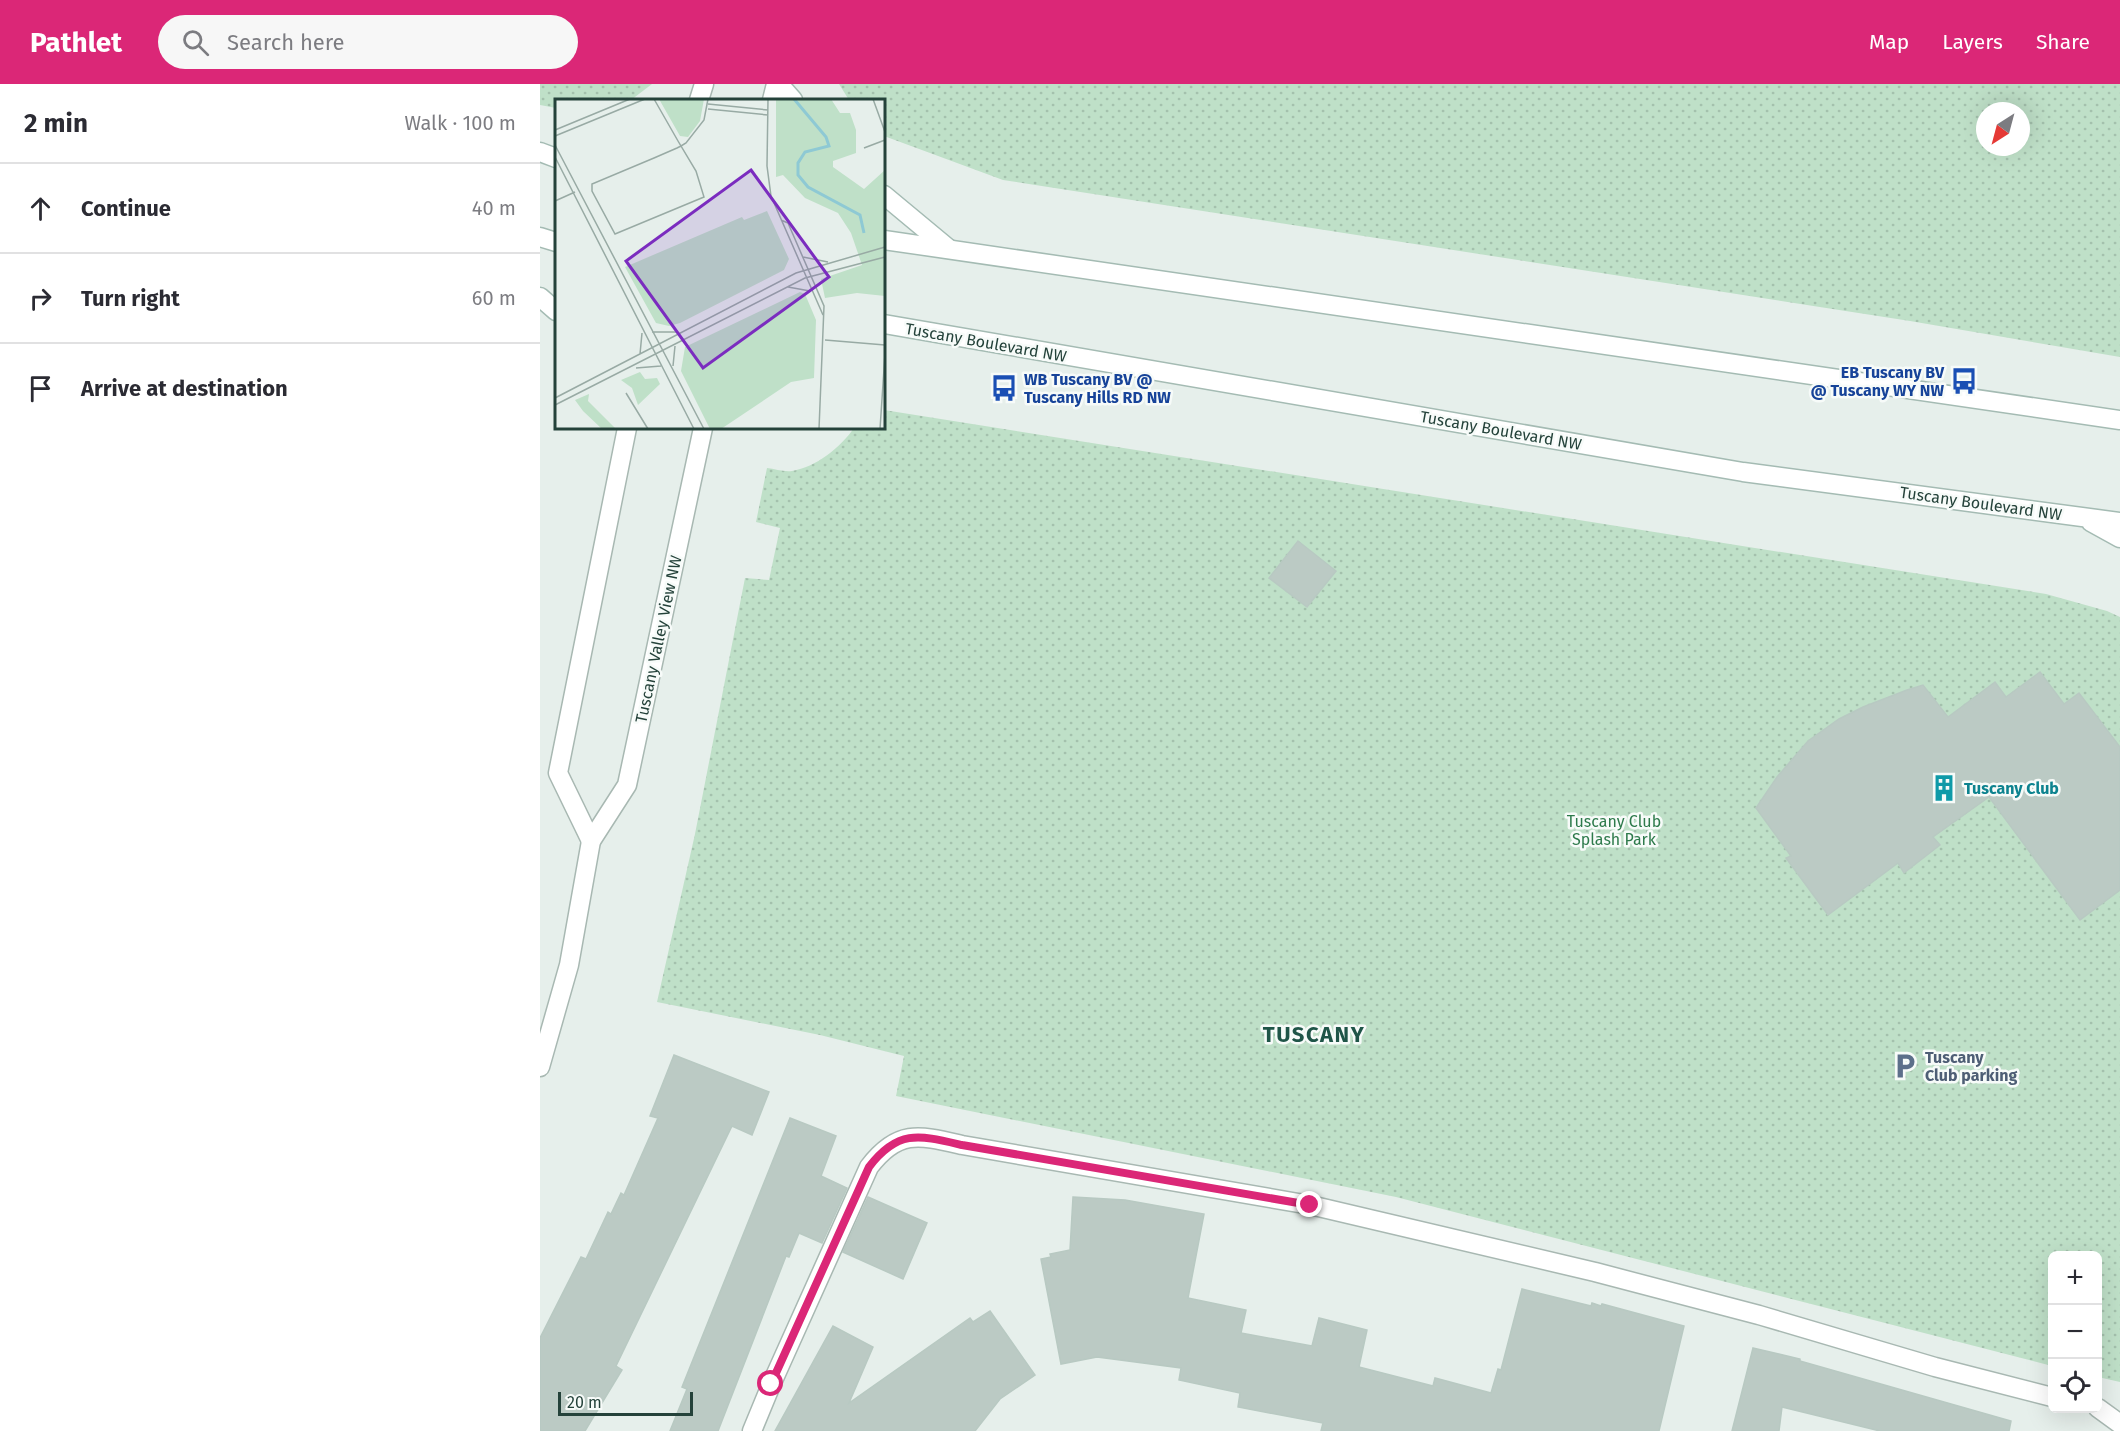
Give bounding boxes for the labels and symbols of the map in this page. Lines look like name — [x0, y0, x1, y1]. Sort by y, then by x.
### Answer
inset map — [555, 99, 885, 429]
north arrow — [1976, 102, 2030, 156]
street label: Tuscany Boulevard NW — [904, 319, 1068, 366]
place label: EB Tuscany BV @ Tuscany WY NW — [1811, 363, 1945, 400]
bus stop icon: EB Tuscany BV @ Tuscany WY NW — [1949, 366, 1979, 396]
place label: WB Tuscany BV @ Tuscany Hills RD NW — [1024, 370, 1171, 407]
bus stop icon: WB Tuscany BV @ Tuscany Hills RD NW — [989, 373, 1019, 403]
street label: Tuscany Boulevard NW — [1419, 407, 1583, 454]
street label: Tuscany Boulevard NW — [1899, 483, 2063, 524]
street label: Tuscany Valley View NW — [631, 554, 686, 725]
building icon: Tuscany Club — [1929, 773, 1959, 803]
place label: Tuscany Club — [1964, 779, 2059, 798]
park label: Tuscany Club Splash Park — [1567, 812, 1661, 849]
district label: TUSCANY — [1263, 1021, 1365, 1048]
place label: Tuscany Club parking — [1925, 1048, 2017, 1085]
parking icon: Tuscany Club parking — [1890, 1051, 1920, 1081]
route end — [1296, 1191, 1322, 1217]
route start — [757, 1370, 783, 1396]
scale bar — [558, 1389, 693, 1416]

